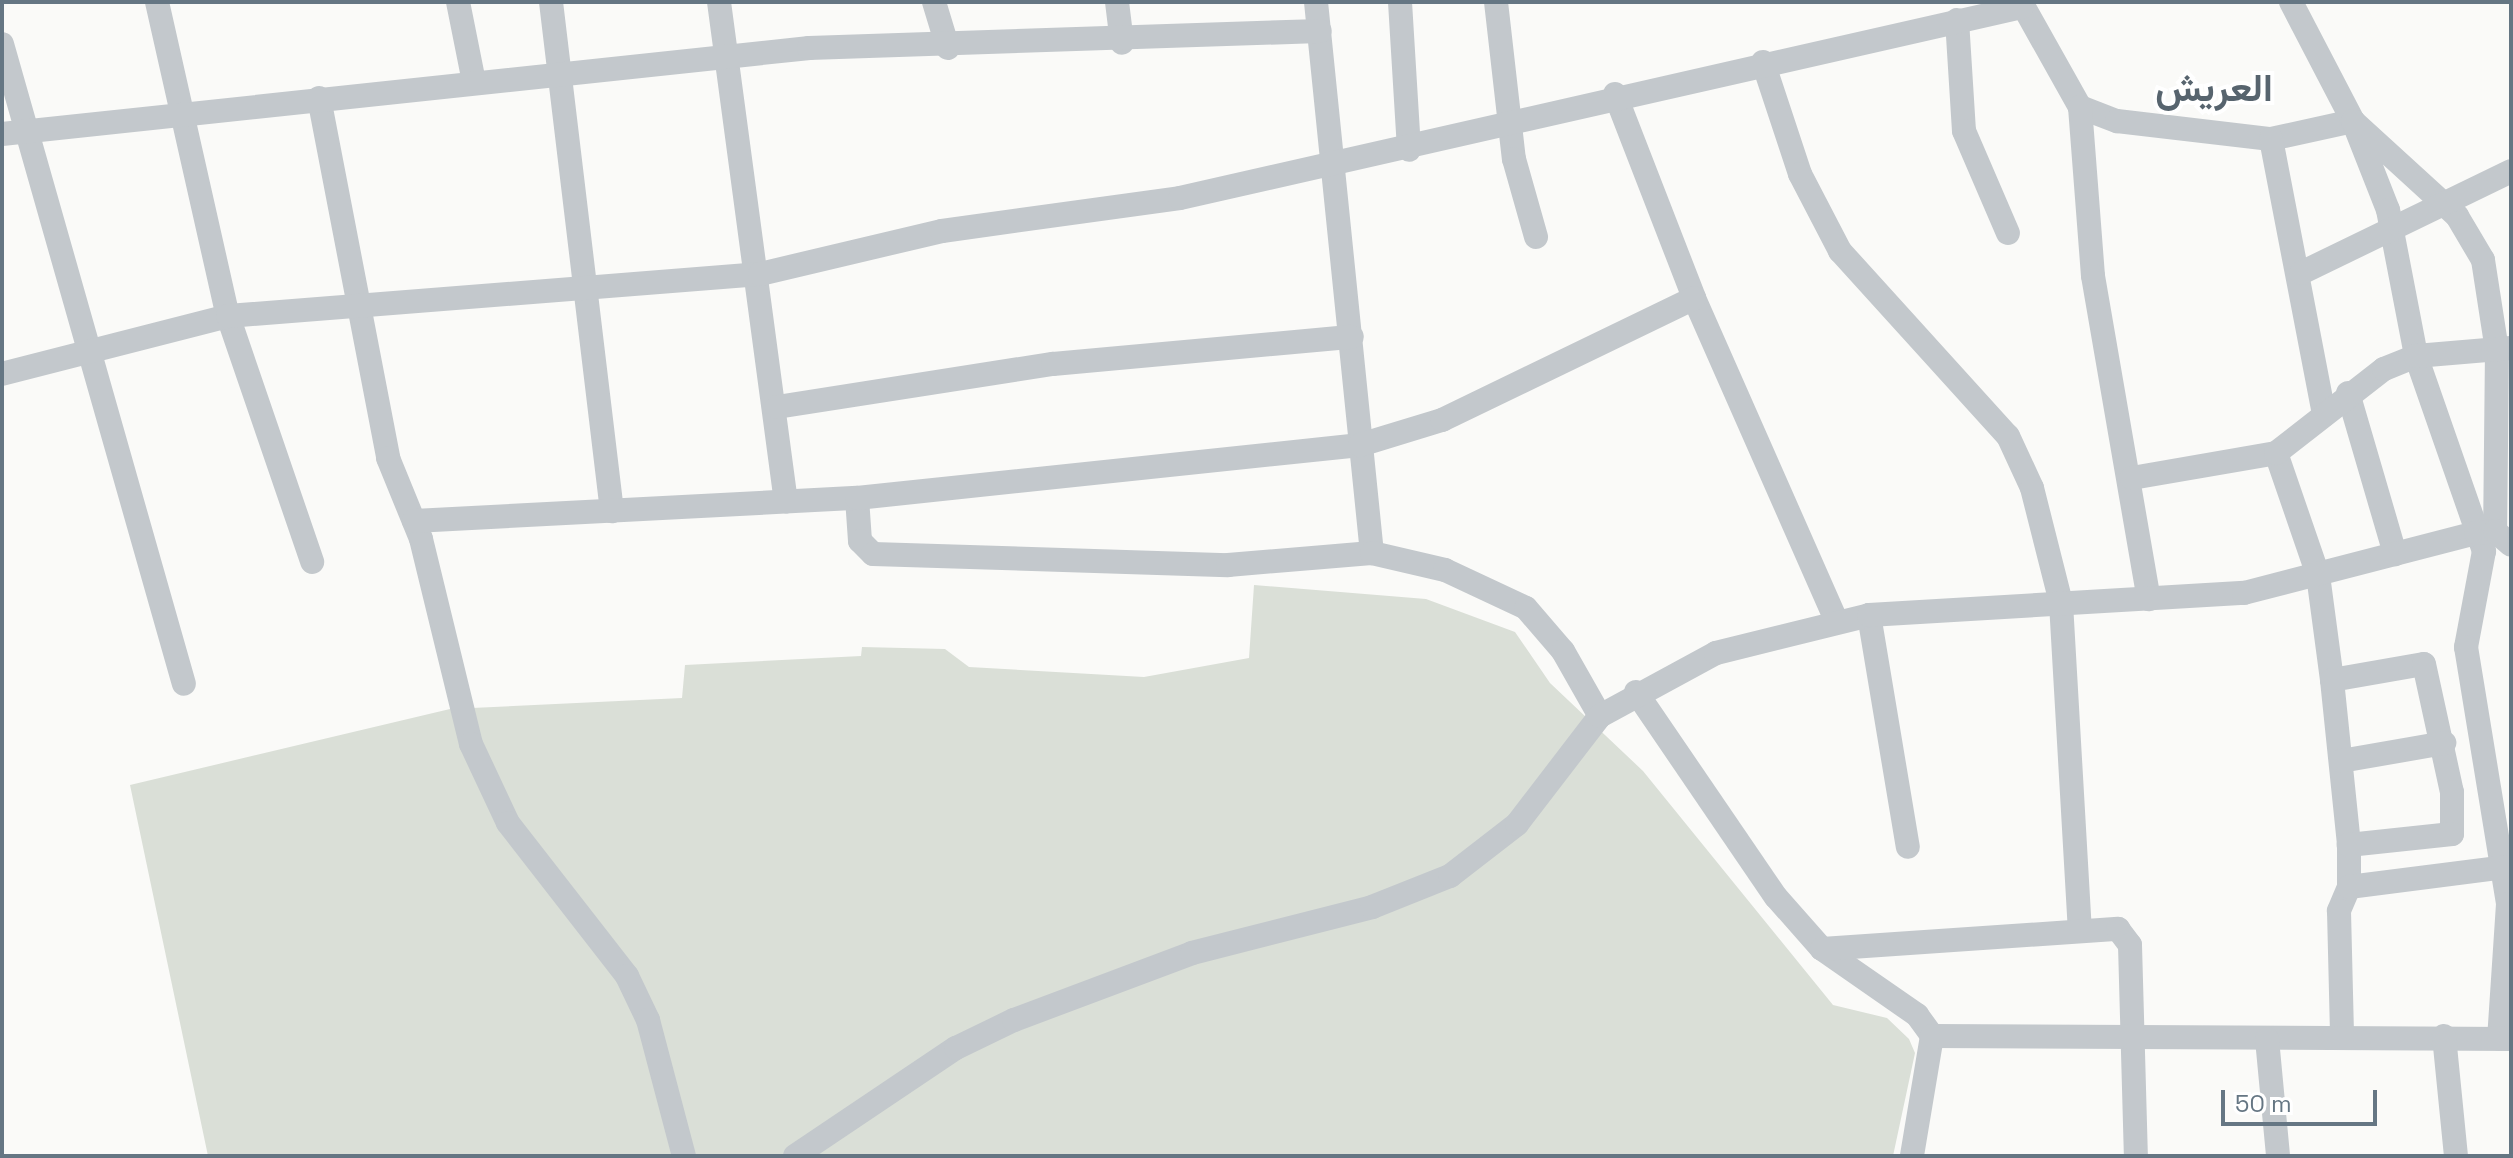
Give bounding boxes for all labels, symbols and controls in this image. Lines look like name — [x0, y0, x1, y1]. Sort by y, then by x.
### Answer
district label: العريش — [2155, 66, 2273, 112]
scale bar — [2225, 1074, 2381, 1124]
text: 50 m — [2235, 1088, 2292, 1119]

